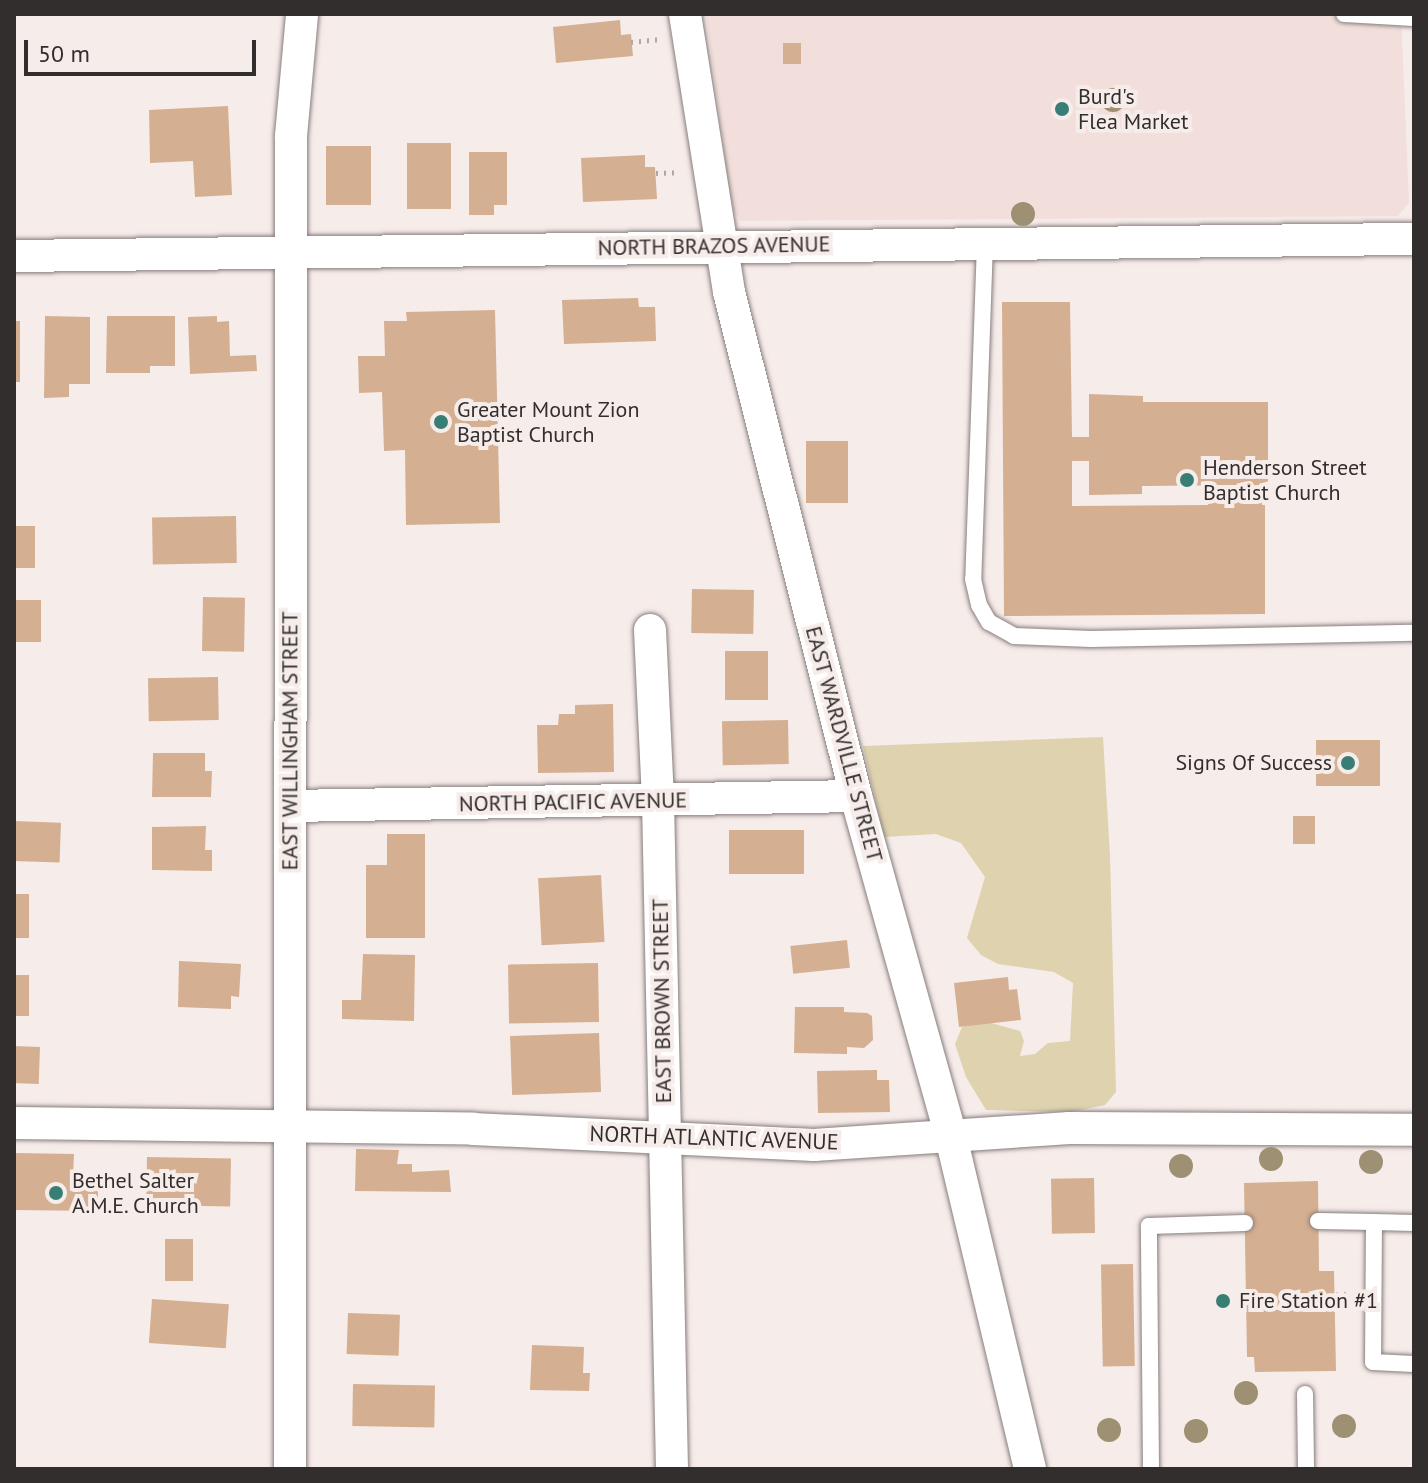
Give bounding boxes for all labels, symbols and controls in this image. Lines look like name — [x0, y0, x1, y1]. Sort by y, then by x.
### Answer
scale bar — [28, 24, 260, 74]
text: 50 m — [38, 38, 90, 69]
place label: Burd's Flea Market — [1078, 83, 1188, 134]
marker: Burd's Flea Market — [1053, 100, 1071, 118]
street label: NORTH BRAZOS AVENUE — [597, 231, 831, 261]
place label: Greater Mount Zion Baptist Church — [457, 396, 640, 448]
marker: Greater Mount Zion Baptist Church — [432, 413, 450, 431]
place label: Henderson Street Baptist Church — [1203, 454, 1367, 506]
marker: Henderson Street Baptist Church — [1178, 471, 1196, 489]
street label: EAST WILLINGHAM STREET — [277, 611, 303, 871]
street label: EAST WARDVILLE STREET — [800, 623, 888, 865]
place label: Signs Of Success — [1175, 750, 1332, 776]
marker: Signs Of Success — [1339, 754, 1357, 772]
street label: NORTH PACIFIC AVENUE — [458, 787, 688, 817]
street label: EAST BROWN STREET — [647, 898, 677, 1104]
street label: NORTH ATLANTIC AVENUE — [588, 1120, 840, 1156]
place label: Bethel Salter A.M.E. Church — [72, 1167, 201, 1218]
marker: Bethel Salter A.M.E. Church — [47, 1184, 65, 1202]
place label: Fire Station #1 — [1239, 1288, 1378, 1314]
marker: Fire Station #1 — [1214, 1292, 1232, 1310]

